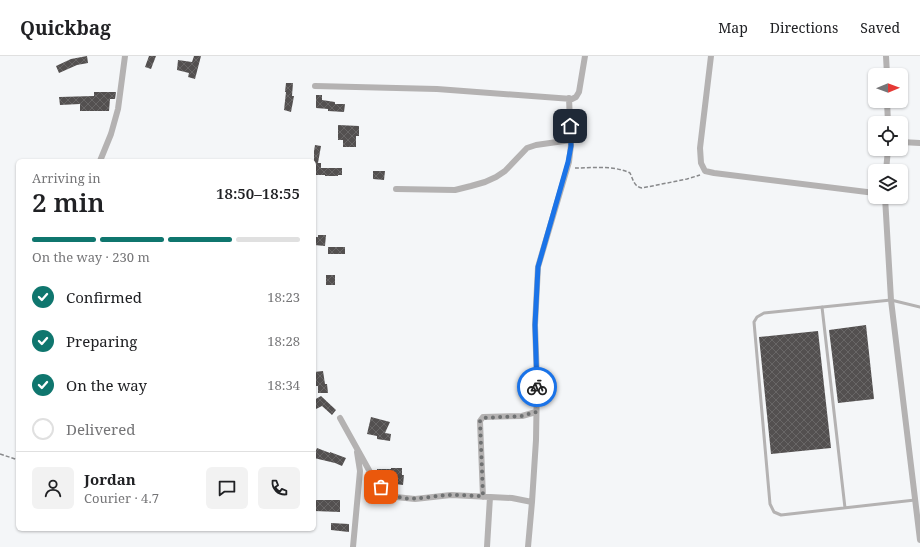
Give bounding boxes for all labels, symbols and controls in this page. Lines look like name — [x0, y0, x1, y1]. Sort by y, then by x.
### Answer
text: Quickbag — [20, 15, 111, 41]
text: Map — [718, 18, 748, 37]
text: Directions — [770, 18, 838, 37]
text: Saved — [860, 18, 900, 37]
north arrow — [868, 68, 908, 108]
map controls — [868, 68, 908, 204]
pin — [553, 109, 587, 143]
icon: home — [559, 115, 581, 137]
button: locate — [868, 116, 908, 156]
button: layers — [868, 164, 908, 204]
text: Arriving in — [32, 169, 101, 187]
text: 18:50–18:55 — [216, 183, 300, 203]
text: 2 min — [32, 184, 105, 220]
text: On the way · 230 m — [32, 248, 150, 266]
icon: check — [32, 286, 54, 308]
text: Confirmed — [66, 287, 142, 307]
text: 18:23 — [267, 288, 300, 306]
icon: check — [32, 330, 54, 352]
text: Preparing — [66, 331, 137, 351]
text: 18:28 — [267, 332, 300, 350]
courier — [517, 367, 557, 407]
icon: check — [32, 374, 54, 396]
text: On the way — [66, 375, 147, 395]
text: 18:34 — [267, 376, 300, 394]
icon: bike — [526, 376, 548, 398]
text: Delivered — [66, 419, 135, 439]
button: person — [32, 467, 74, 509]
button: chat — [206, 467, 248, 509]
button: phone — [258, 467, 300, 509]
text: Jordan — [84, 469, 136, 489]
pin — [364, 470, 398, 504]
icon: bag — [370, 476, 392, 498]
text: Courier · 4.7 — [84, 489, 159, 507]

